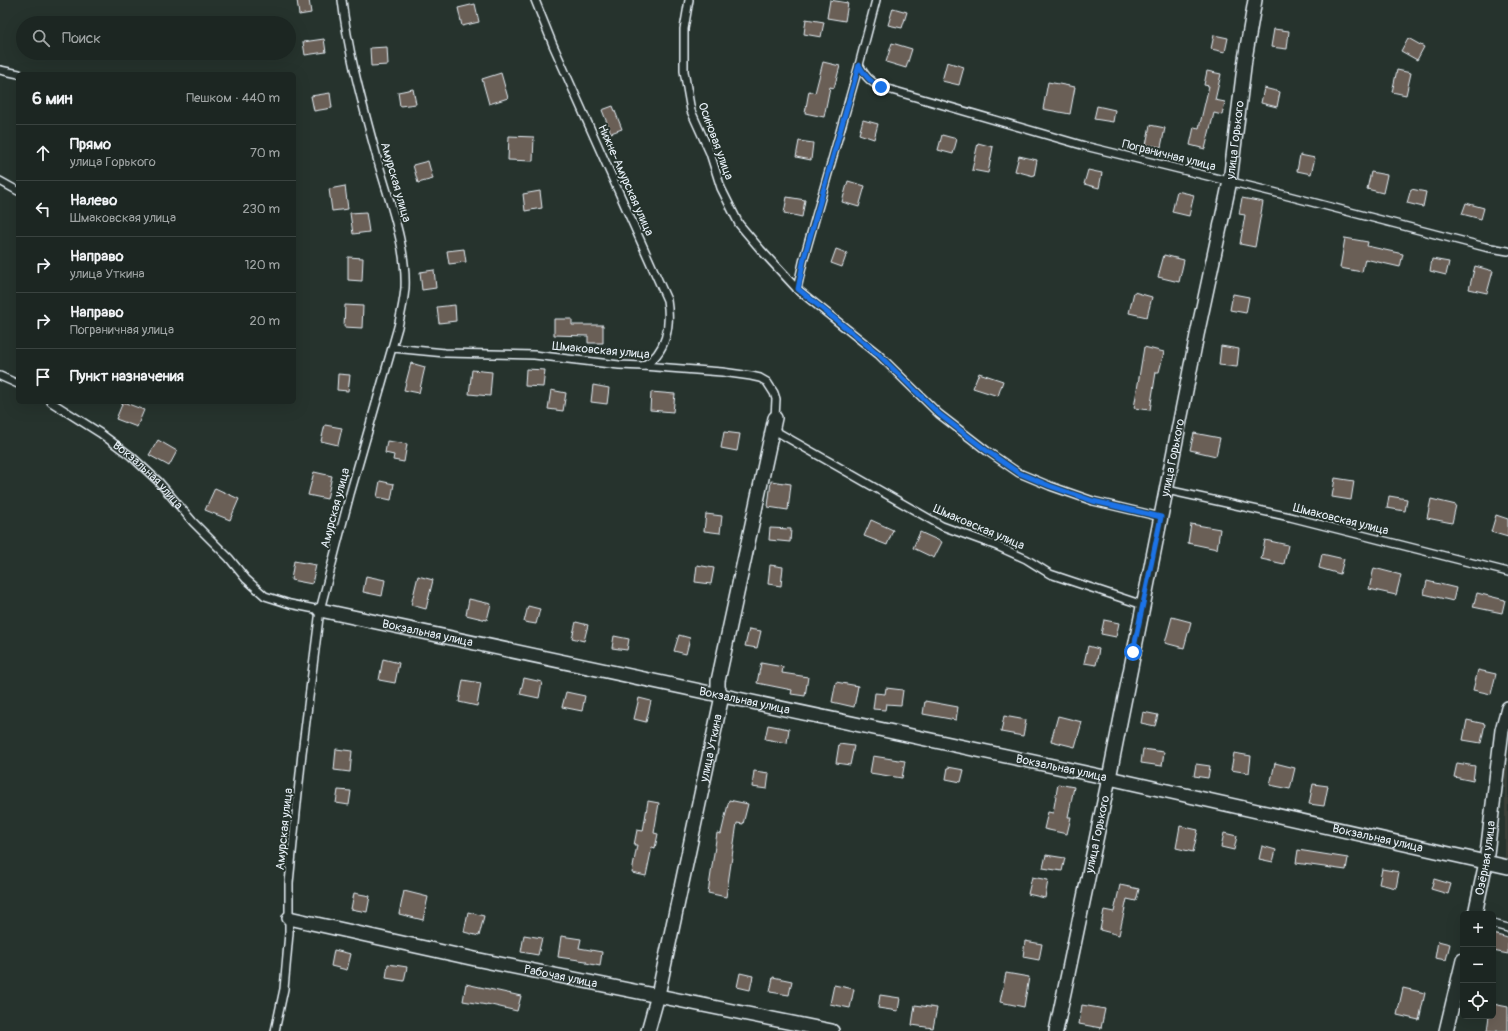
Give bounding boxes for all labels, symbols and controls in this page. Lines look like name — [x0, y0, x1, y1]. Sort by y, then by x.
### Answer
search box — [16, 16, 296, 60]
icon: search — [30, 27, 52, 49]
text: Поиск — [62, 29, 101, 48]
route end — [872, 78, 890, 96]
text: 6 мин — [32, 88, 73, 109]
text: Пешком · 440 m — [186, 90, 280, 106]
street label: улица Горького — [1223, 99, 1248, 181]
street label: Осиновая улица — [695, 100, 737, 182]
street label: Нижне-Амурская улица — [594, 122, 657, 238]
text: Прямо — [70, 135, 111, 154]
street label: Пограничная улица — [1120, 137, 1218, 174]
street label: Амурская улица — [377, 140, 414, 224]
icon: ahead — [32, 142, 54, 164]
text: 70 m — [250, 145, 280, 161]
text: улица Горького — [70, 154, 156, 170]
text: Налево — [70, 191, 117, 210]
icon: left — [32, 198, 54, 220]
text: 230 m — [243, 201, 280, 217]
text: Шмаковская улица — [70, 210, 176, 226]
text: Направо — [70, 247, 124, 266]
icon: right — [32, 254, 54, 276]
text: 120 m — [244, 257, 280, 273]
text: улица Уткина — [70, 266, 145, 282]
text: Направо — [70, 303, 124, 322]
icon: right — [32, 310, 54, 332]
text: 20 m — [249, 313, 280, 329]
text: Пограничная улица — [70, 322, 174, 338]
street label: Шмаковская улица — [552, 339, 651, 362]
icon: arrive — [32, 366, 54, 388]
text: Пункт назначения — [70, 367, 184, 386]
street label: улица Горького — [1158, 417, 1188, 499]
street label: Вокзальная улица — [110, 438, 186, 513]
street label: Амурская улица — [318, 466, 354, 550]
street label: Шмаковская улица — [1292, 500, 1391, 539]
street label: Шмаковская улица — [931, 501, 1027, 554]
street label: Вокзальная улица — [381, 616, 475, 650]
route start — [1124, 643, 1142, 661]
street label: Вокзальная улица — [698, 684, 792, 718]
street label: улица Уткина — [697, 712, 726, 784]
street label: Вокзальная улица — [1015, 751, 1108, 785]
street label: Амурская улица — [273, 787, 296, 871]
street label: улица Горького — [1082, 794, 1113, 876]
street label: Озёрная улица — [1472, 820, 1499, 897]
street label: Вокзальная улица — [1331, 821, 1425, 856]
map controls — [1460, 911, 1496, 1019]
button: + — [1460, 911, 1496, 947]
button: − — [1460, 947, 1496, 983]
street label: Рабочая улица — [523, 962, 599, 992]
button: locate — [1460, 983, 1496, 1019]

